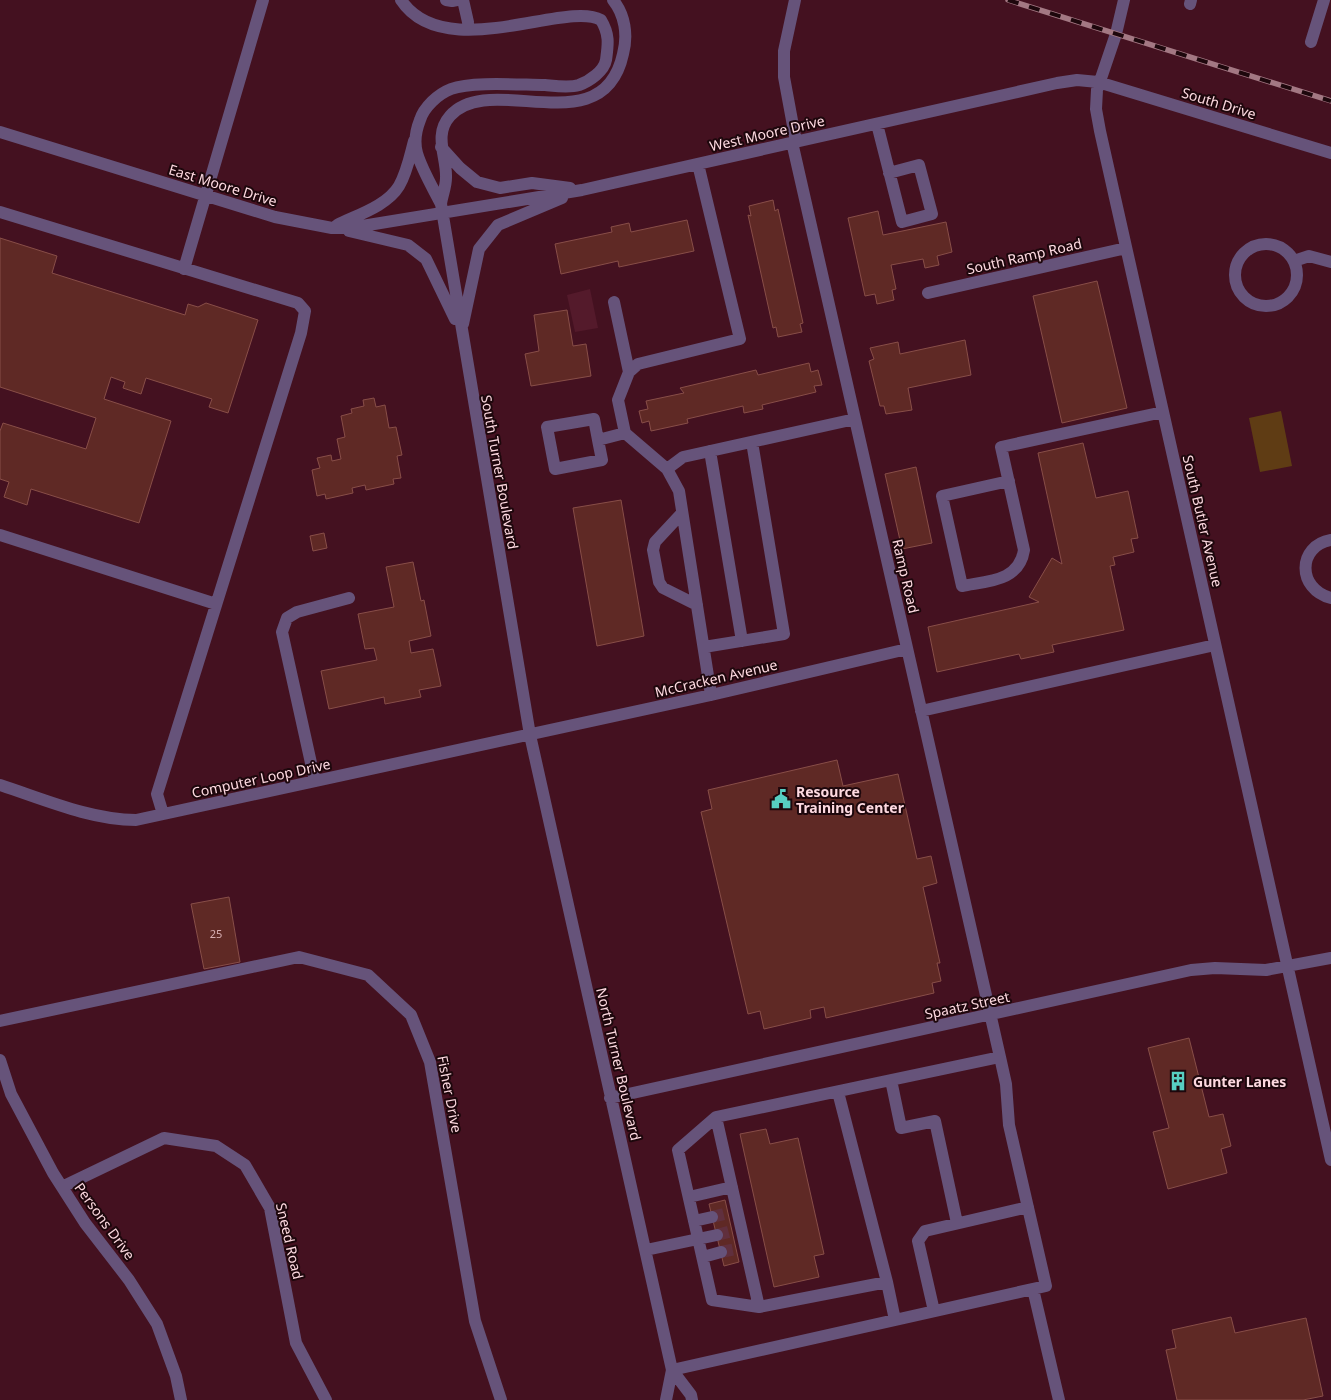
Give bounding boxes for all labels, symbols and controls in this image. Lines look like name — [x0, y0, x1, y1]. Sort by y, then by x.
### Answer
street label: South Drive — [1180, 83, 1259, 123]
street label: West Moore Drive — [708, 111, 826, 155]
street label: East Moore Drive — [167, 159, 280, 211]
street label: South Ramp Road — [965, 234, 1083, 278]
street label: South Turner Boulevard — [477, 393, 523, 551]
street label: South Butler Avenue — [1179, 453, 1227, 589]
street label: Ramp Road — [888, 537, 924, 615]
street label: McCracken Avenue — [653, 655, 779, 701]
street label: Computer Loop Drive — [190, 754, 332, 802]
place label: Resource Training Center — [796, 782, 905, 817]
public building icon: Resource Training Center — [770, 788, 792, 810]
house number: 25 — [210, 926, 222, 941]
street label: North Turner Boulevard — [592, 986, 646, 1142]
street label: Spaatz Street — [923, 987, 1011, 1023]
street label: Fisher Drive — [433, 1054, 467, 1134]
building icon: Gunter Lanes — [1167, 1070, 1189, 1092]
place label: Gunter Lanes — [1193, 1072, 1286, 1091]
street label: Persons Drive — [71, 1179, 139, 1263]
street label: Sneed Road — [272, 1201, 308, 1281]

